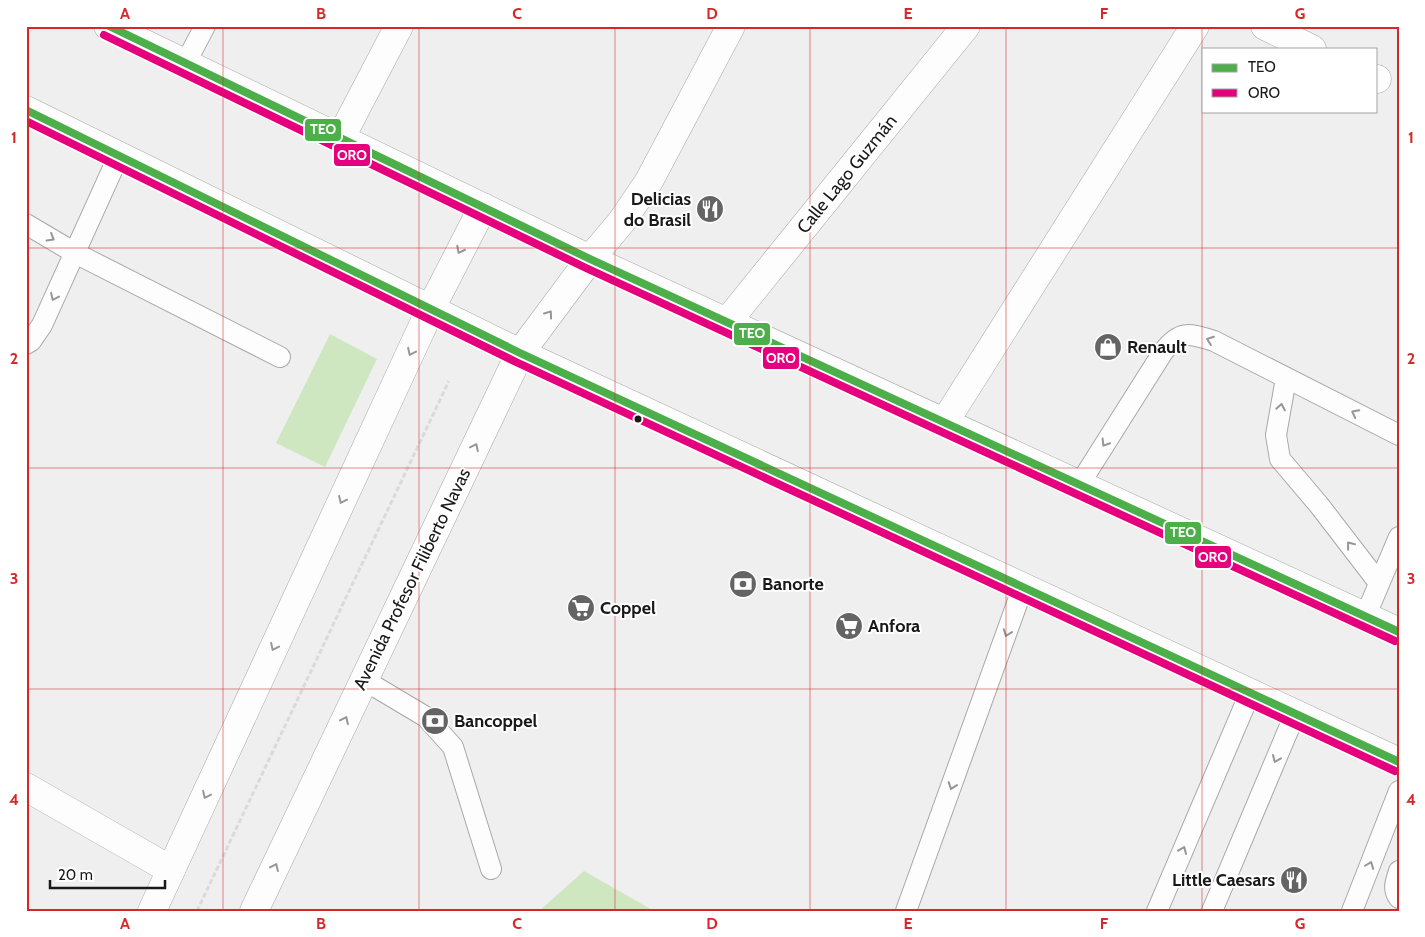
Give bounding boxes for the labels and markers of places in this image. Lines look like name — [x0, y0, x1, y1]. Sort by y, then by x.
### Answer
place label: Delicias do Brasil — [624, 188, 691, 231]
restaurant icon: Delicias do Brasil — [695, 194, 725, 224]
shop icon: Renault — [1093, 332, 1123, 362]
place label: Renault — [1127, 336, 1187, 358]
unlabelled marker — [633, 414, 643, 424]
bank icon: Banorte — [728, 569, 758, 599]
place label: Banorte — [762, 573, 824, 595]
supermarket icon: Coppel — [566, 593, 596, 623]
place label: Coppel — [600, 597, 656, 619]
supermarket icon: Anfora — [834, 611, 864, 641]
place label: Anfora — [868, 615, 920, 637]
bank icon: Bancoppel — [420, 706, 450, 736]
place label: Bancoppel — [454, 710, 537, 732]
restaurant icon: Little Caesars — [1279, 865, 1309, 895]
place label: Little Caesars — [1172, 869, 1275, 891]

